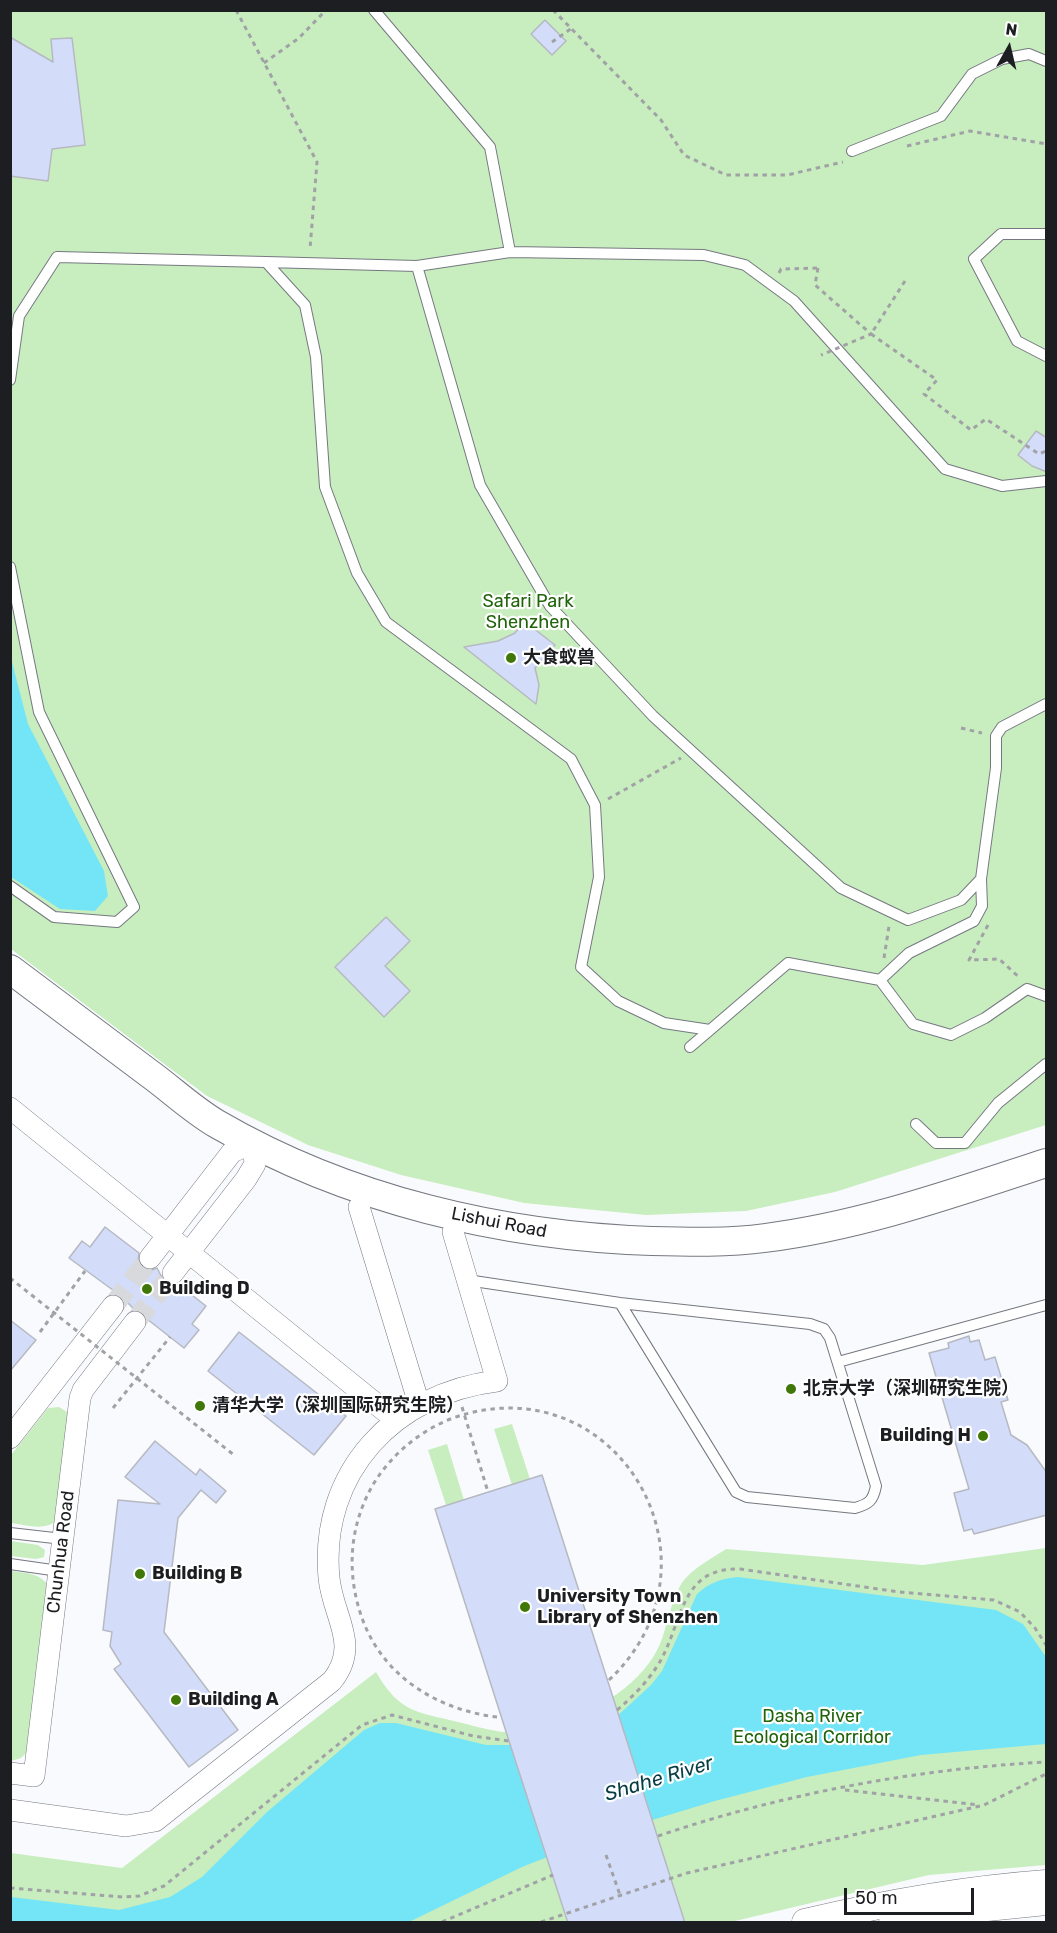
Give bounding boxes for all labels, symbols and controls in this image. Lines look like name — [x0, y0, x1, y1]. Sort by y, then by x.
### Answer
north arrow — [979, 18, 1039, 78]
text: N — [1005, 19, 1019, 40]
park label: Safari Park Shenzhen — [483, 591, 573, 634]
place label: 大食蚁兽 — [523, 647, 595, 669]
marker: 大食蚁兽 — [504, 651, 518, 665]
street label: Lishui Road — [449, 1203, 549, 1243]
place label: Building D — [159, 1278, 250, 1300]
marker: Building D — [140, 1282, 154, 1296]
place label: 北京大学（深圳研究生院） — [803, 1378, 1019, 1400]
marker: 北京大学（深圳研究生院） — [784, 1382, 798, 1396]
place label: 清华大学（深圳国际研究生院） — [212, 1395, 464, 1417]
marker: 清华大学（深圳国际研究生院） — [193, 1399, 207, 1413]
place label: Building H — [880, 1425, 971, 1447]
marker: Building H — [976, 1429, 990, 1443]
street label: Chunhua Road — [43, 1489, 79, 1615]
place label: Building B — [152, 1563, 243, 1585]
marker: Building B — [133, 1567, 147, 1581]
place label: University Town Library of Shenzhen — [537, 1586, 718, 1628]
marker: University Town Library of Shenzhen — [518, 1600, 532, 1614]
place label: Building A — [188, 1689, 279, 1711]
marker: Building A — [169, 1693, 183, 1707]
park label: Dasha River Ecological Corridor — [733, 1706, 891, 1748]
water label: Shahe River — [602, 1751, 716, 1807]
scale bar — [847, 1876, 978, 1914]
text: 50 m — [855, 1887, 898, 1909]

